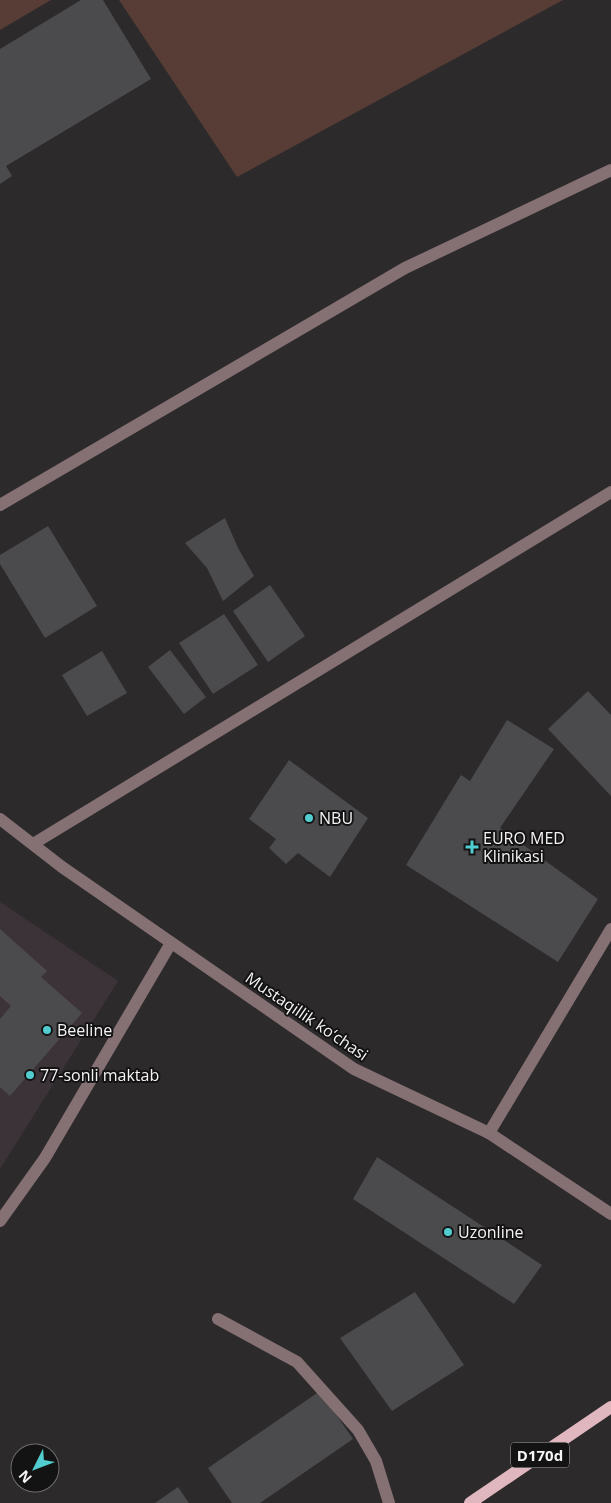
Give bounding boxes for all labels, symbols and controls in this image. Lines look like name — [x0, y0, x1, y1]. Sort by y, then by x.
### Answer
place label: NBU — [319, 807, 353, 829]
marker: NBU — [303, 812, 315, 824]
place label: EURO MED Klinikasi — [483, 827, 565, 867]
marker: EURO MED Klinikasi — [465, 840, 479, 854]
street label: Mustaqillik ko‘chasi — [241, 967, 373, 1065]
place label: Beeline — [57, 1019, 112, 1041]
marker: Beeline — [41, 1024, 53, 1036]
place label: 77-sonli maktab — [40, 1064, 159, 1086]
marker: 77-sonli maktab — [24, 1069, 36, 1081]
place label: Uzonline — [458, 1221, 523, 1243]
marker: Uzonline — [442, 1226, 454, 1238]
road number: D170d — [511, 1442, 569, 1468]
north arrow — [10, 1443, 60, 1493]
text: N — [14, 1466, 36, 1488]

